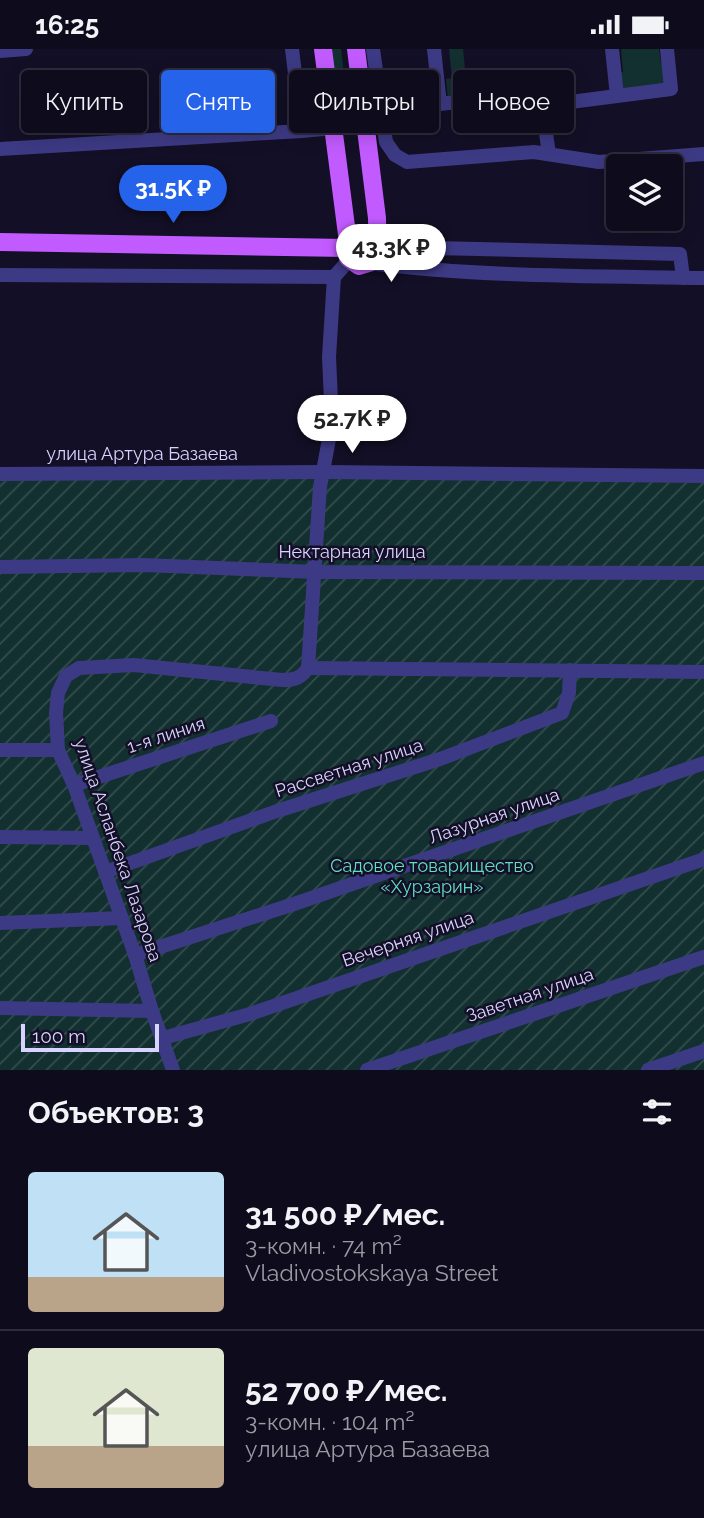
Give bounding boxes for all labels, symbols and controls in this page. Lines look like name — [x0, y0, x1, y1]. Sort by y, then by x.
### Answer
text: 16:25 — [35, 10, 99, 40]
chip: Купить — [21, 70, 147, 133]
chip: Снять — [161, 70, 275, 133]
chip: Фильтры — [289, 70, 439, 133]
chip: Новое — [453, 70, 574, 133]
map controls — [606, 154, 683, 231]
button: layers — [606, 154, 683, 231]
pin: 31.5K ₽ — [108, 165, 238, 225]
text: 31.5K ₽ — [135, 174, 211, 201]
pin: 43.3K ₽ — [326, 225, 456, 284]
text: 43.3K ₽ — [352, 233, 430, 260]
pin: 52.7K ₽ — [287, 395, 417, 455]
text: 52.7K ₽ — [313, 404, 391, 431]
street label: улица Артура Базаева — [46, 443, 238, 464]
street label: Нектарная улица — [278, 541, 426, 562]
street label: 1-я линия — [124, 712, 207, 757]
street label: Рассветная улица — [272, 734, 425, 801]
street label: улица Асланбека Лазарова — [70, 735, 167, 964]
street label: Лазурная улица — [426, 783, 562, 848]
park label: Садовое товарищество «Хурзарин» — [330, 855, 534, 897]
street label: Вечерняя улица — [339, 906, 476, 971]
street label: Заветная улица — [464, 963, 596, 1026]
scale bar — [21, 1021, 159, 1053]
text: 100 m — [32, 1025, 86, 1047]
icon: filters — [638, 1093, 676, 1131]
text: Объектов: 3 — [28, 1095, 204, 1130]
text: 31 500 ₽/мес. — [245, 1197, 445, 1232]
icon: home — [84, 1200, 168, 1284]
text: 3-комн. · 74 m² — [245, 1232, 402, 1259]
text: Vladivostokskaya Street — [245, 1259, 498, 1286]
text: 52 700 ₽/мес. — [245, 1373, 448, 1408]
icon: home — [84, 1376, 168, 1460]
text: 3-комн. · 104 m² — [245, 1408, 414, 1435]
text: улица Артура Базаева — [245, 1435, 490, 1462]

